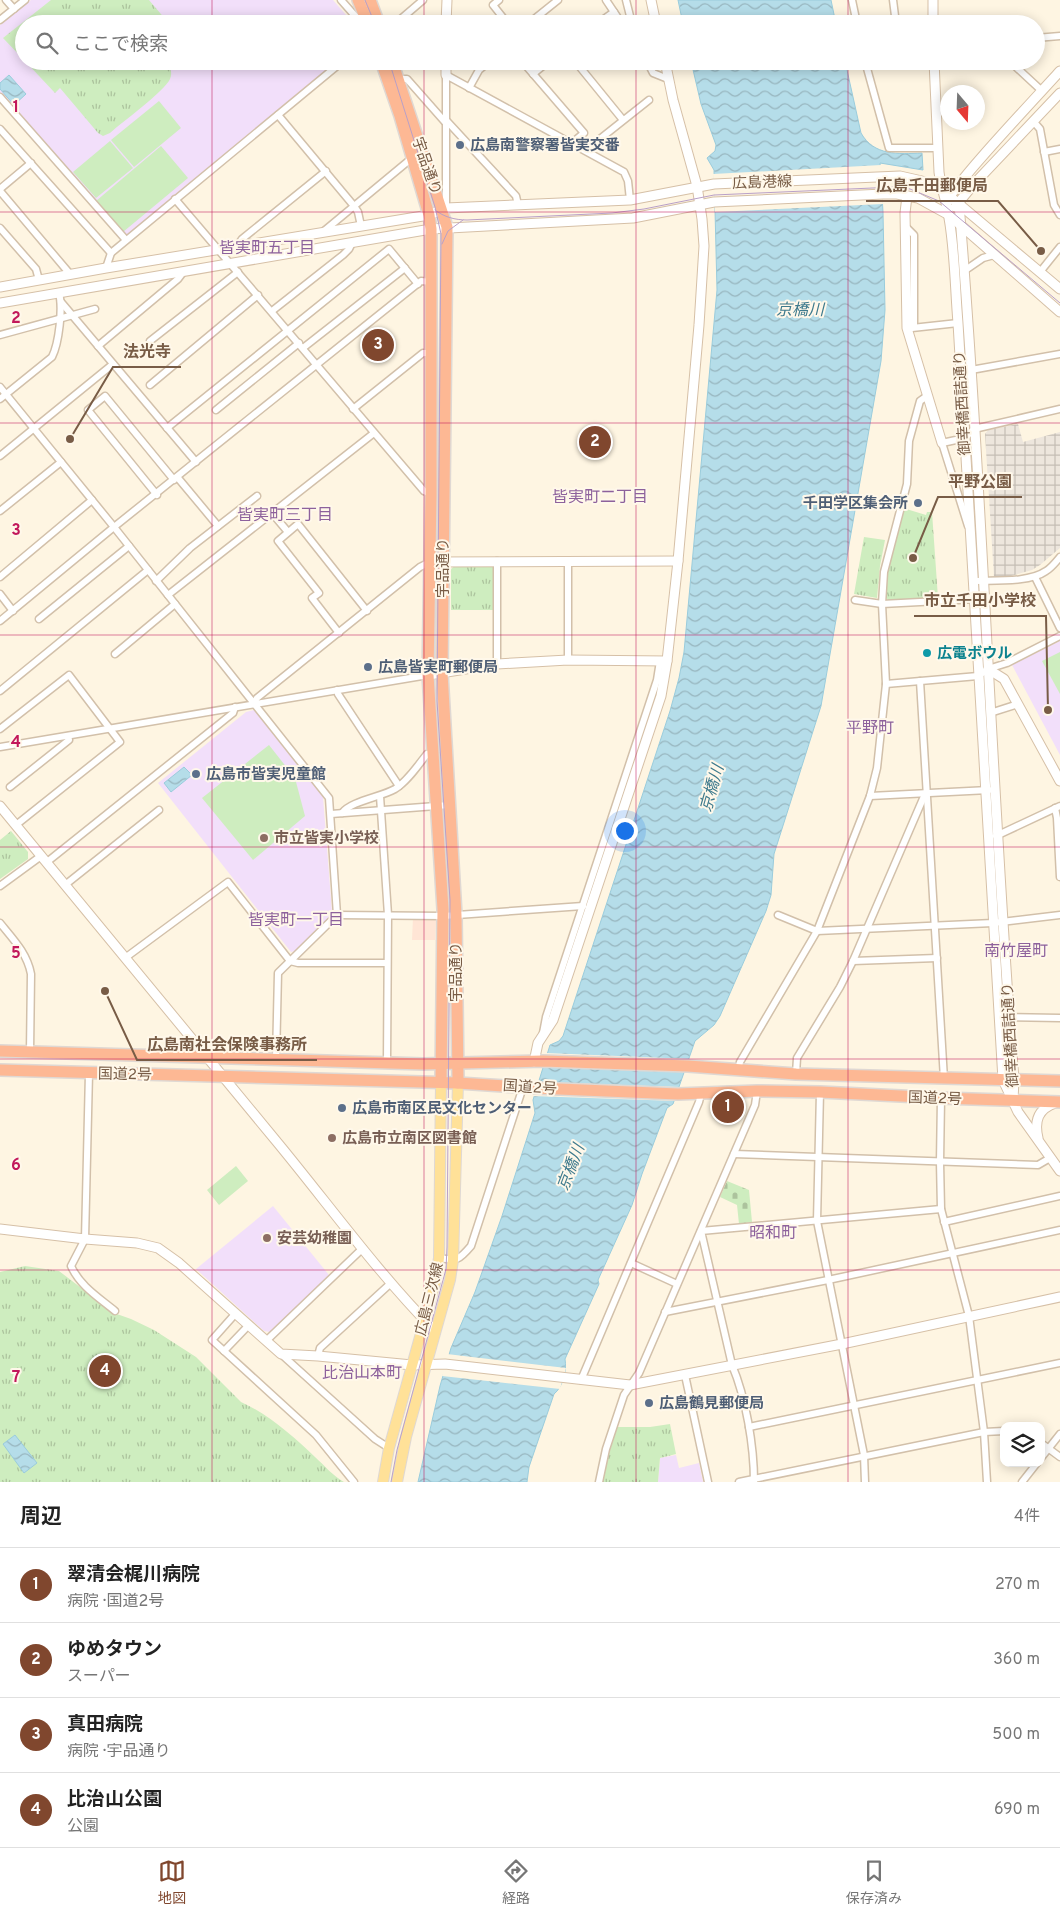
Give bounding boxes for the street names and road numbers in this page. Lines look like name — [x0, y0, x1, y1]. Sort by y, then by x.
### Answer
street label: 宇品通り — [407, 135, 444, 198]
street label: 広島港線 — [732, 173, 792, 194]
street label: 御幸橋西詰通り — [951, 350, 976, 456]
street label: 宇品通り — [435, 538, 454, 598]
street label: 宇品通り — [448, 942, 467, 1002]
street label: 御幸橋西詰通り — [999, 982, 1024, 1088]
street label: 国道2号 — [98, 1066, 152, 1085]
street label: 国道2号 — [502, 1077, 558, 1100]
street label: 国道2号 — [908, 1089, 962, 1110]
street label: 広島三次線 — [412, 1261, 449, 1338]

